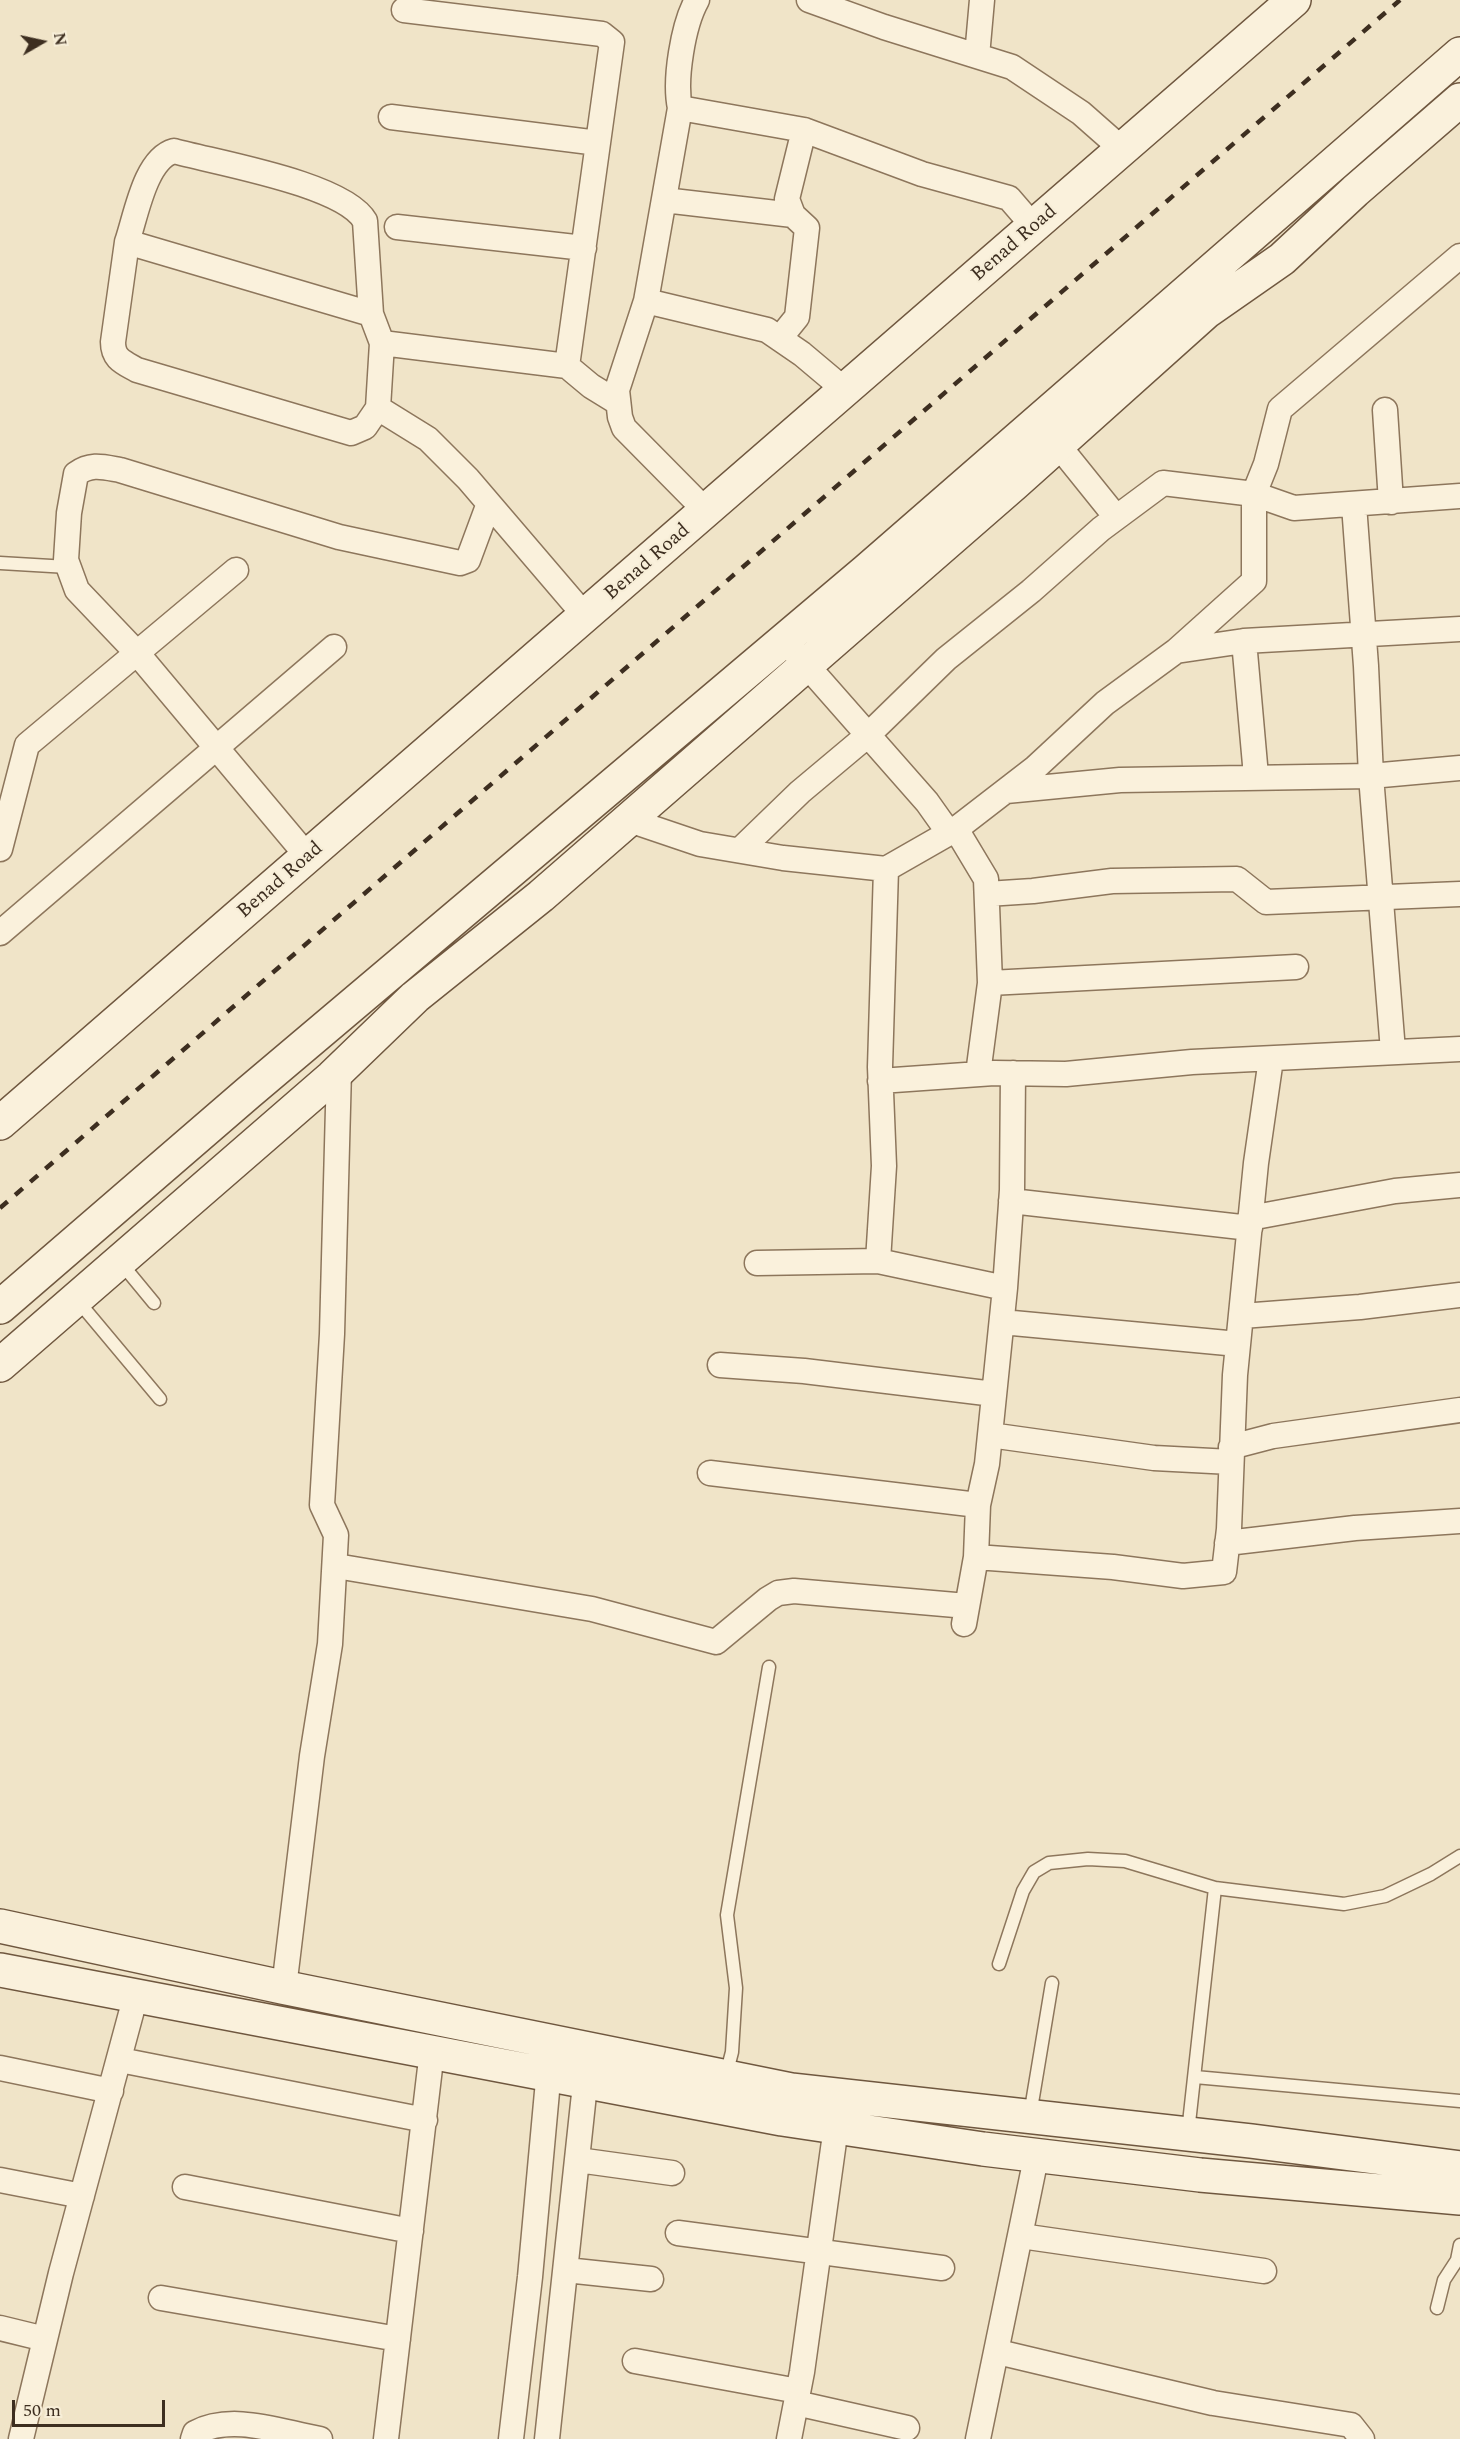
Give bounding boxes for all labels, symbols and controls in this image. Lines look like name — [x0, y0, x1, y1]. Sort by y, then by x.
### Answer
north arrow — [12, 12, 72, 72]
text: N — [47, 31, 73, 48]
street label: Benad Road — [967, 200, 1063, 288]
street label: Benad Road — [600, 519, 696, 607]
street label: Benad Road — [233, 837, 329, 925]
scale bar — [15, 2388, 168, 2426]
text: 50 m — [23, 2397, 61, 2424]

